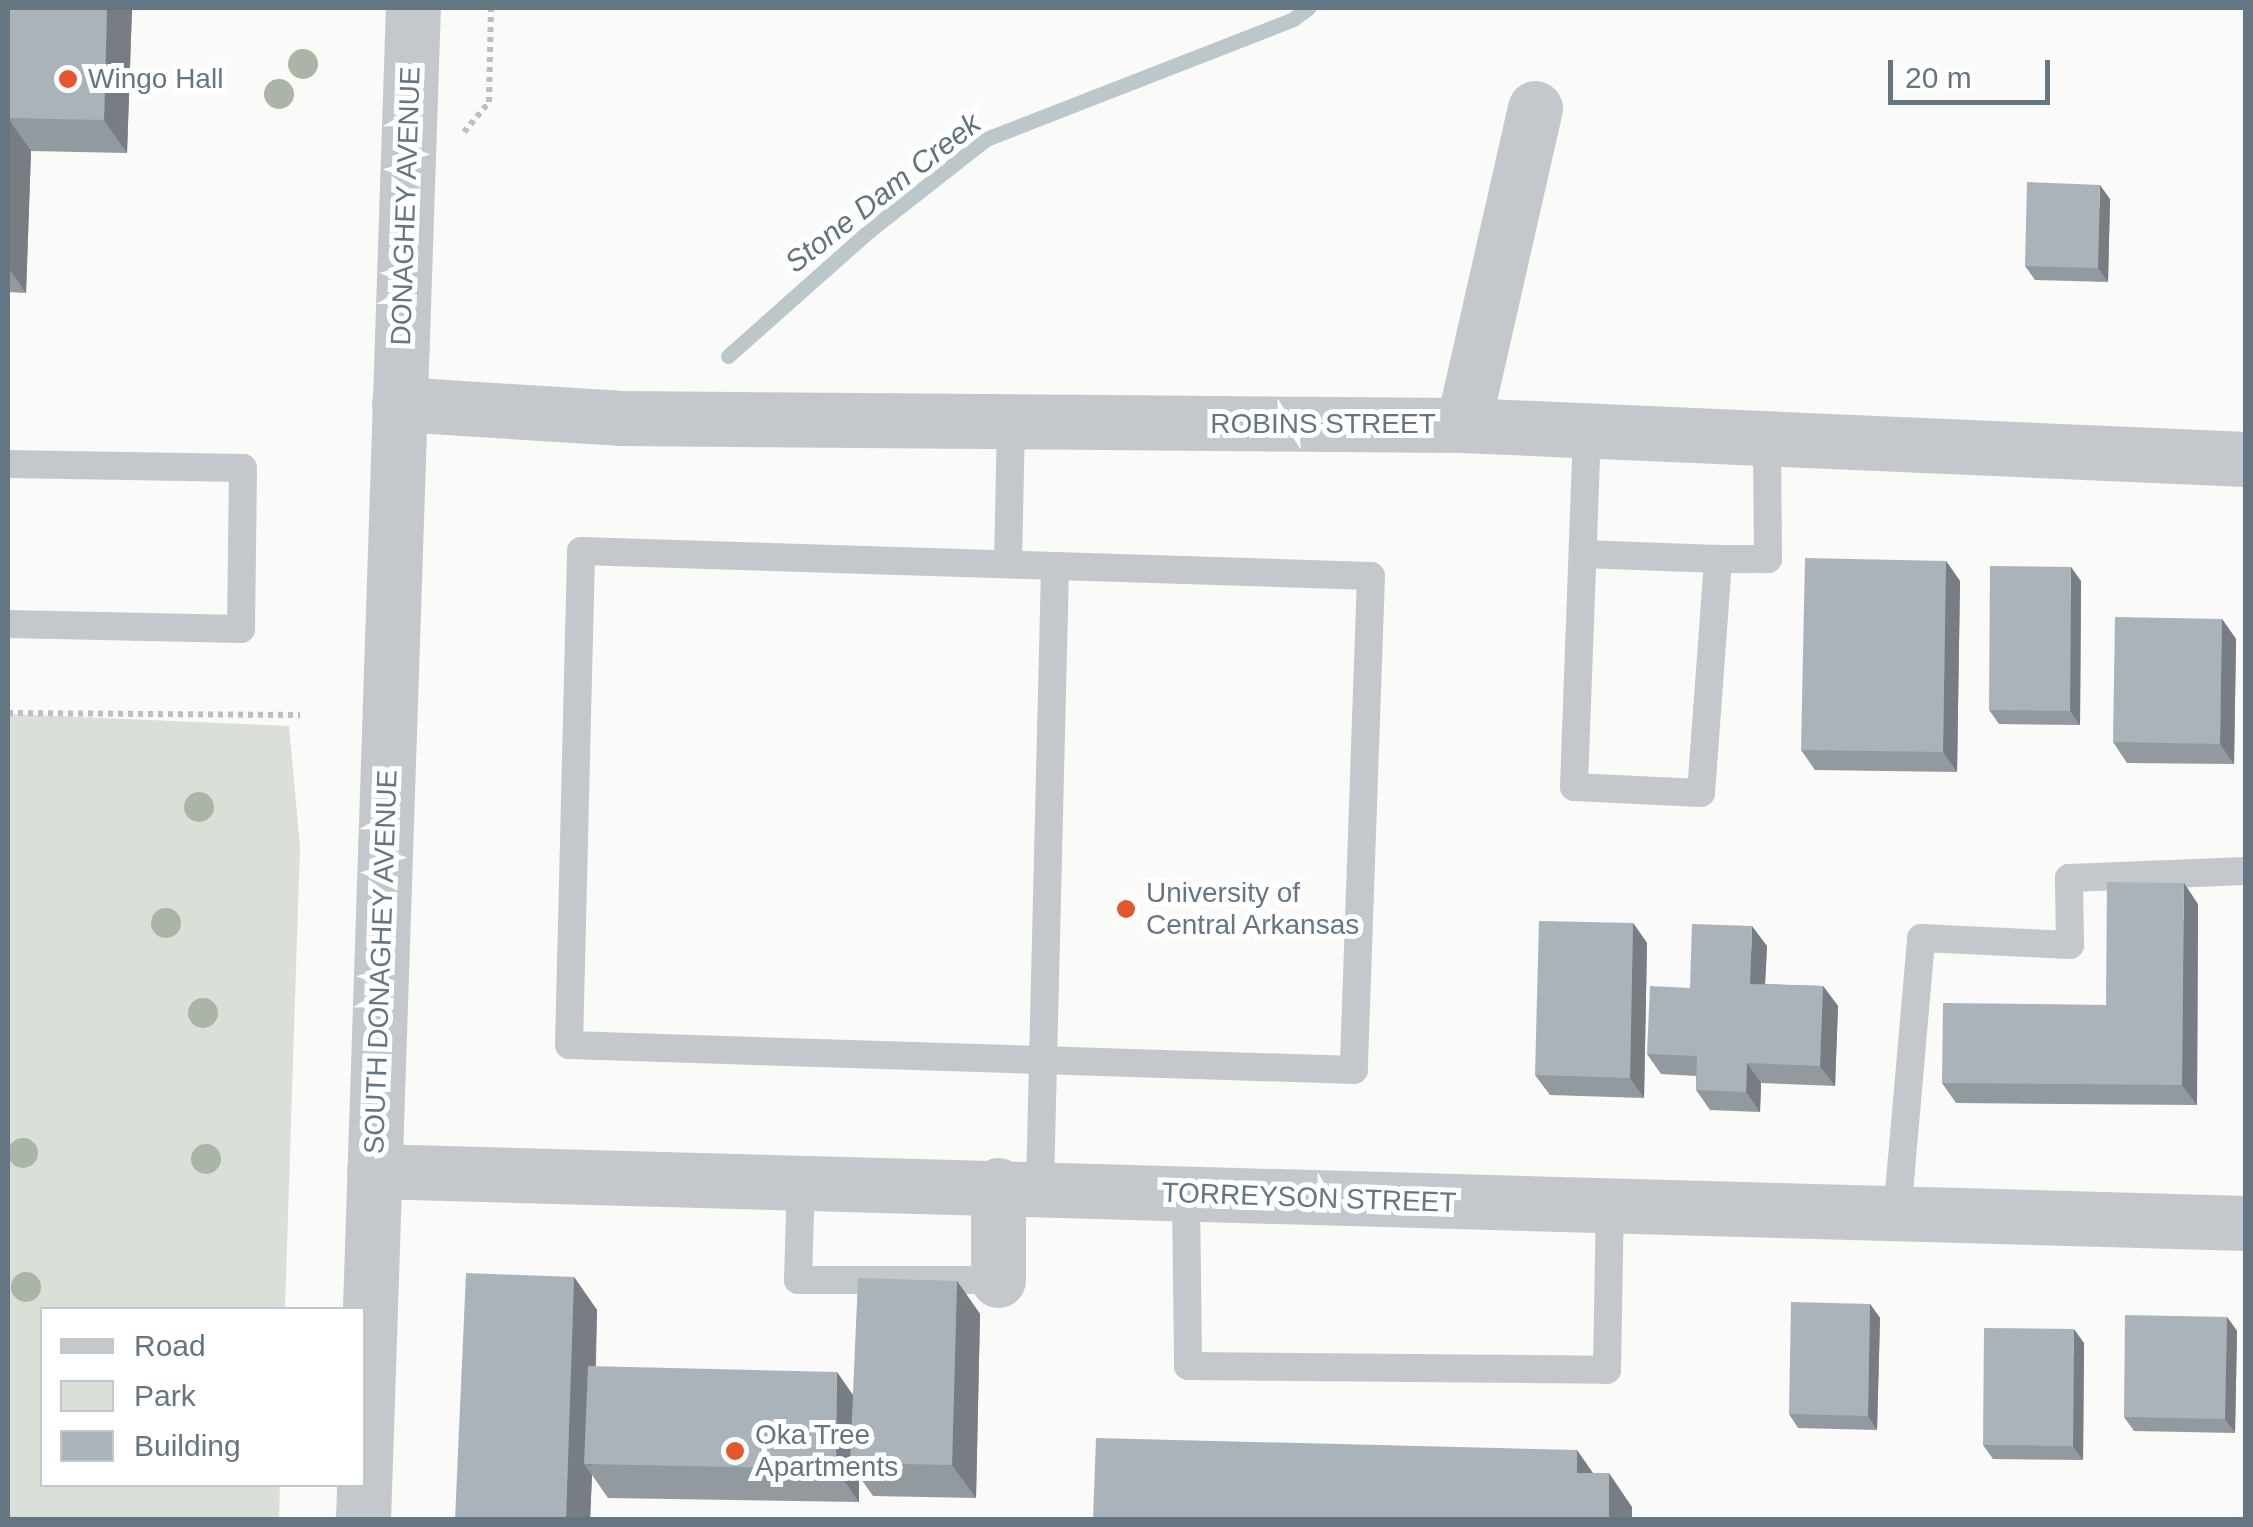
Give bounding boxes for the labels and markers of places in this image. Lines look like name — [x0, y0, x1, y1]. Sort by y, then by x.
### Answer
place label: Wingo Hall — [88, 62, 223, 96]
marker: Wingo Hall — [57, 68, 79, 90]
place label: University of Central Arkansas — [1146, 876, 1361, 942]
marker: University of Central Arkansas — [1115, 898, 1137, 920]
place label: Oka Tree Apartments — [755, 1418, 898, 1484]
marker: Oka Tree Apartments — [724, 1440, 746, 1462]

